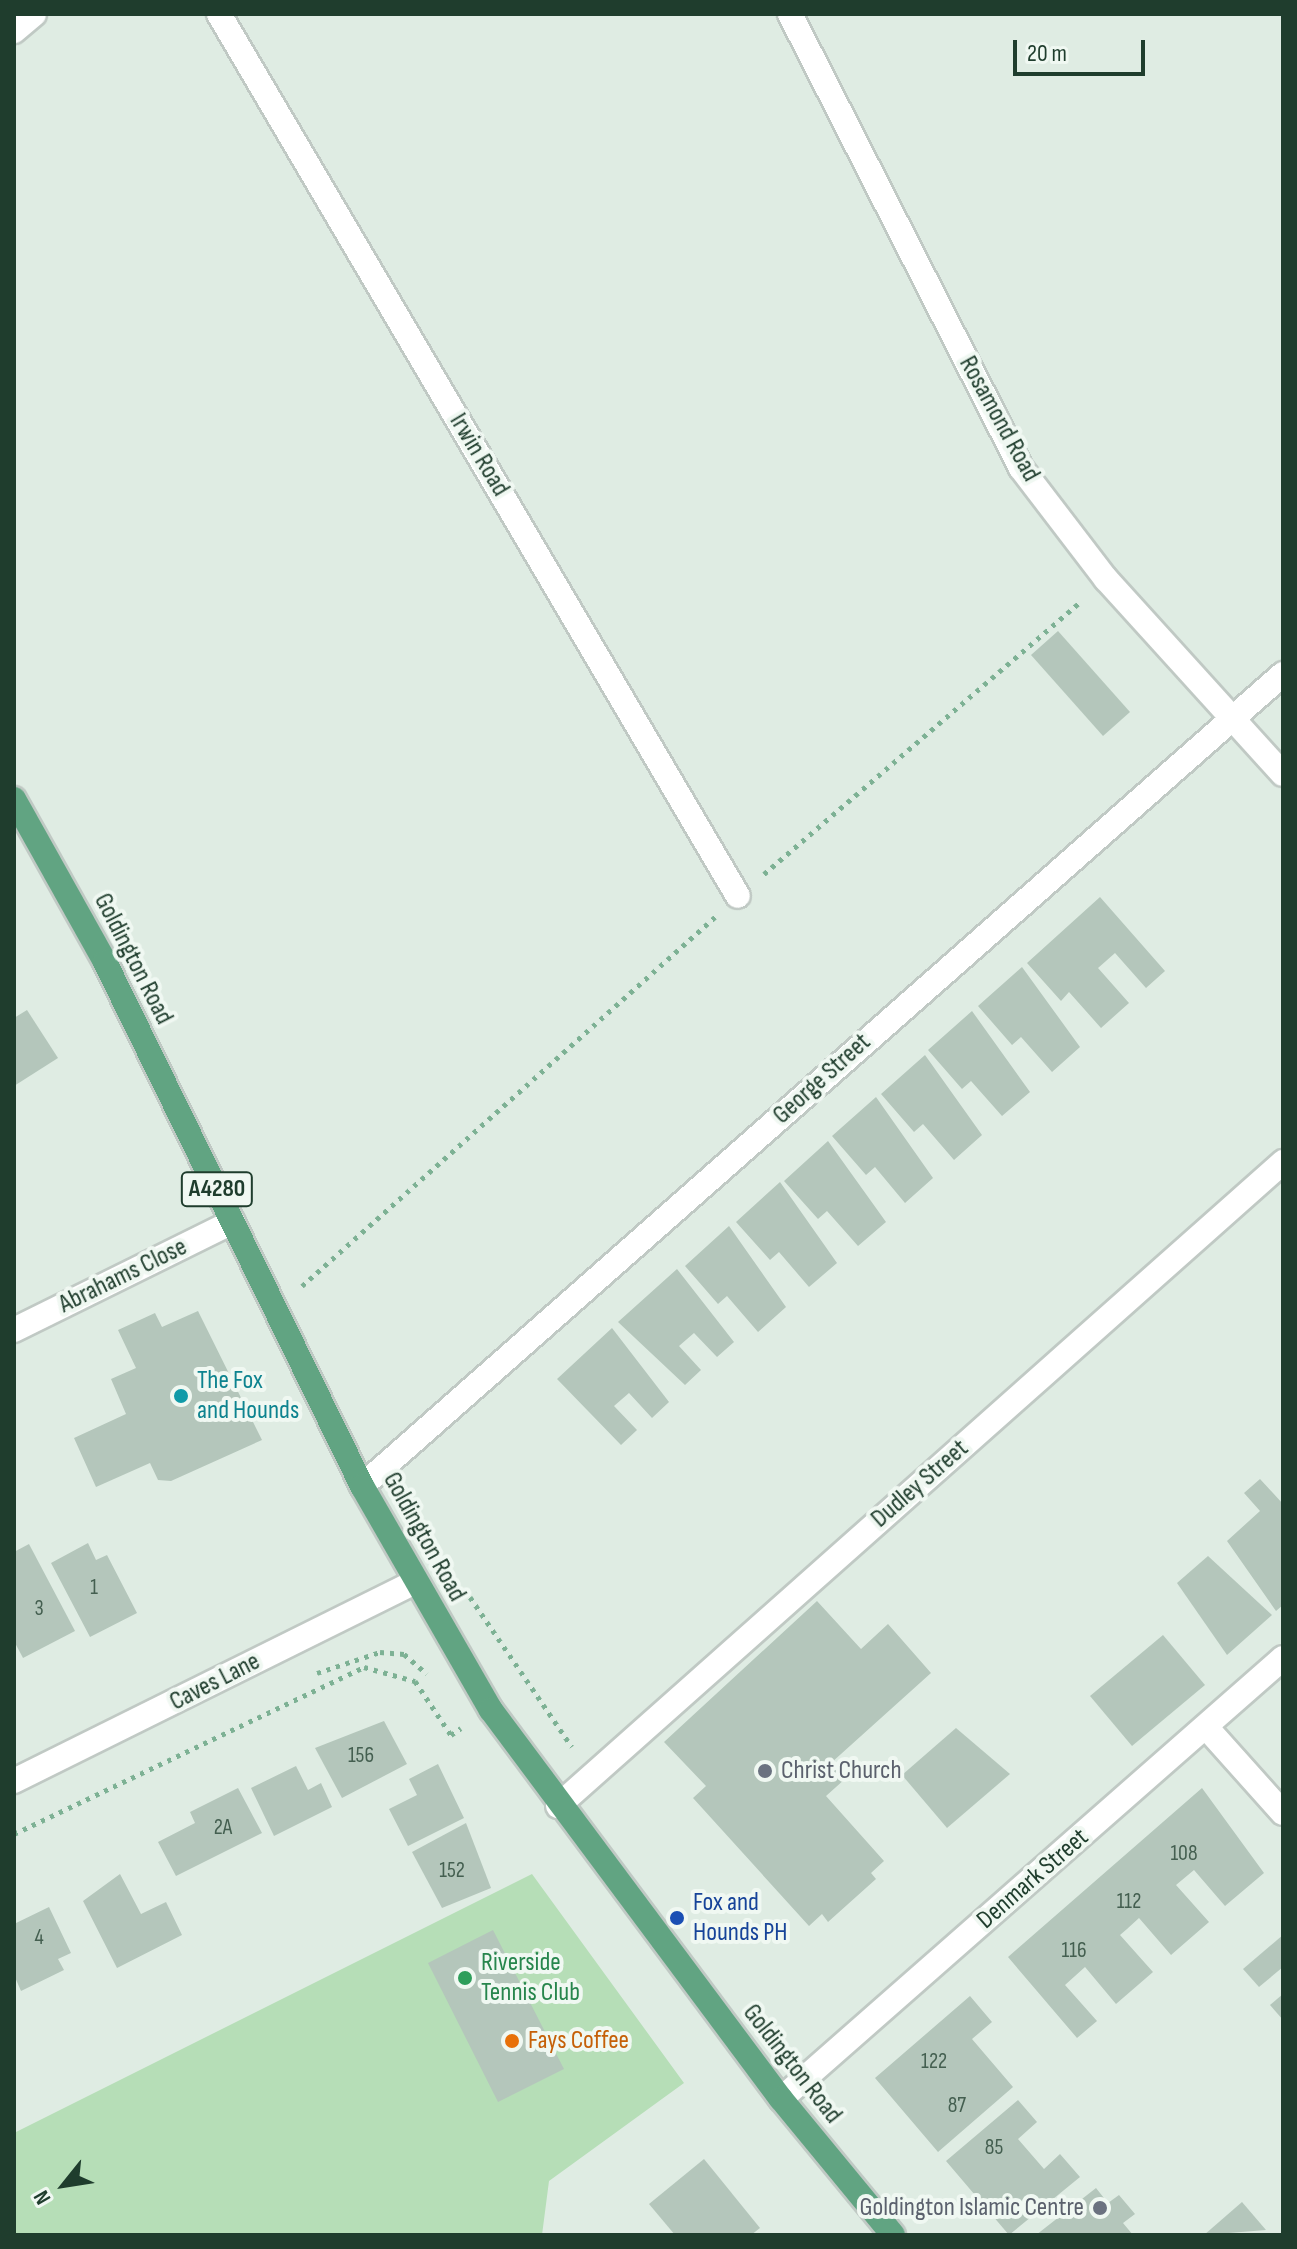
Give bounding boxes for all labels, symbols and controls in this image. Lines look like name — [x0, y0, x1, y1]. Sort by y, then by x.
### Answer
scale bar — [1017, 24, 1149, 74]
text: 20 m — [1027, 39, 1067, 68]
street label: Rosamond Road — [952, 351, 1046, 487]
street label: Irwin Road — [442, 408, 516, 502]
street label: Goldington Road — [87, 888, 179, 1030]
street label: George Street — [767, 1027, 877, 1131]
road number: A4280 — [179, 1169, 255, 1209]
street label: Abrahams Close — [54, 1232, 192, 1320]
place label: The Fox and Hounds — [197, 1365, 299, 1426]
marker: The Fox and Hounds — [172, 1387, 190, 1405]
street label: Dudley Street — [865, 1433, 975, 1535]
street label: Goldington Road — [376, 1467, 472, 1607]
house number: 1 — [90, 1575, 98, 1601]
house number: 3 — [34, 1596, 44, 1622]
street label: Caves Lane — [165, 1646, 265, 1718]
house number: 156 — [348, 1743, 374, 1769]
place label: Christ Church — [781, 1755, 902, 1787]
marker: Christ Church — [756, 1762, 774, 1780]
house number: 2A — [214, 1815, 232, 1841]
street label: Denmark Street — [971, 1822, 1095, 1936]
house number: 108 — [1170, 1841, 1198, 1867]
house number: 152 — [439, 1858, 465, 1884]
place label: Fox and Hounds PH — [693, 1887, 787, 1948]
house number: 112 — [1117, 1889, 1141, 1915]
marker: Fox and Hounds PH — [668, 1909, 686, 1927]
house number: 4 — [34, 1925, 44, 1951]
house number: 116 — [1061, 1938, 1087, 1964]
place label: Riverside Tennis Club — [481, 1947, 580, 2008]
marker: Riverside Tennis Club — [456, 1969, 474, 1987]
street label: Goldington Road — [736, 1998, 848, 2130]
place label: Fays Coffee — [528, 2025, 629, 2057]
marker: Fays Coffee — [503, 2032, 521, 2050]
house number: 122 — [921, 2049, 947, 2075]
house number: 87 — [948, 2093, 966, 2119]
house number: 85 — [985, 2135, 1003, 2161]
north arrow — [24, 2145, 104, 2225]
text: N — [28, 2185, 57, 2209]
place label: Goldington Islamic Centre — [859, 2192, 1084, 2224]
marker: Goldington Islamic Centre — [1091, 2199, 1109, 2217]

